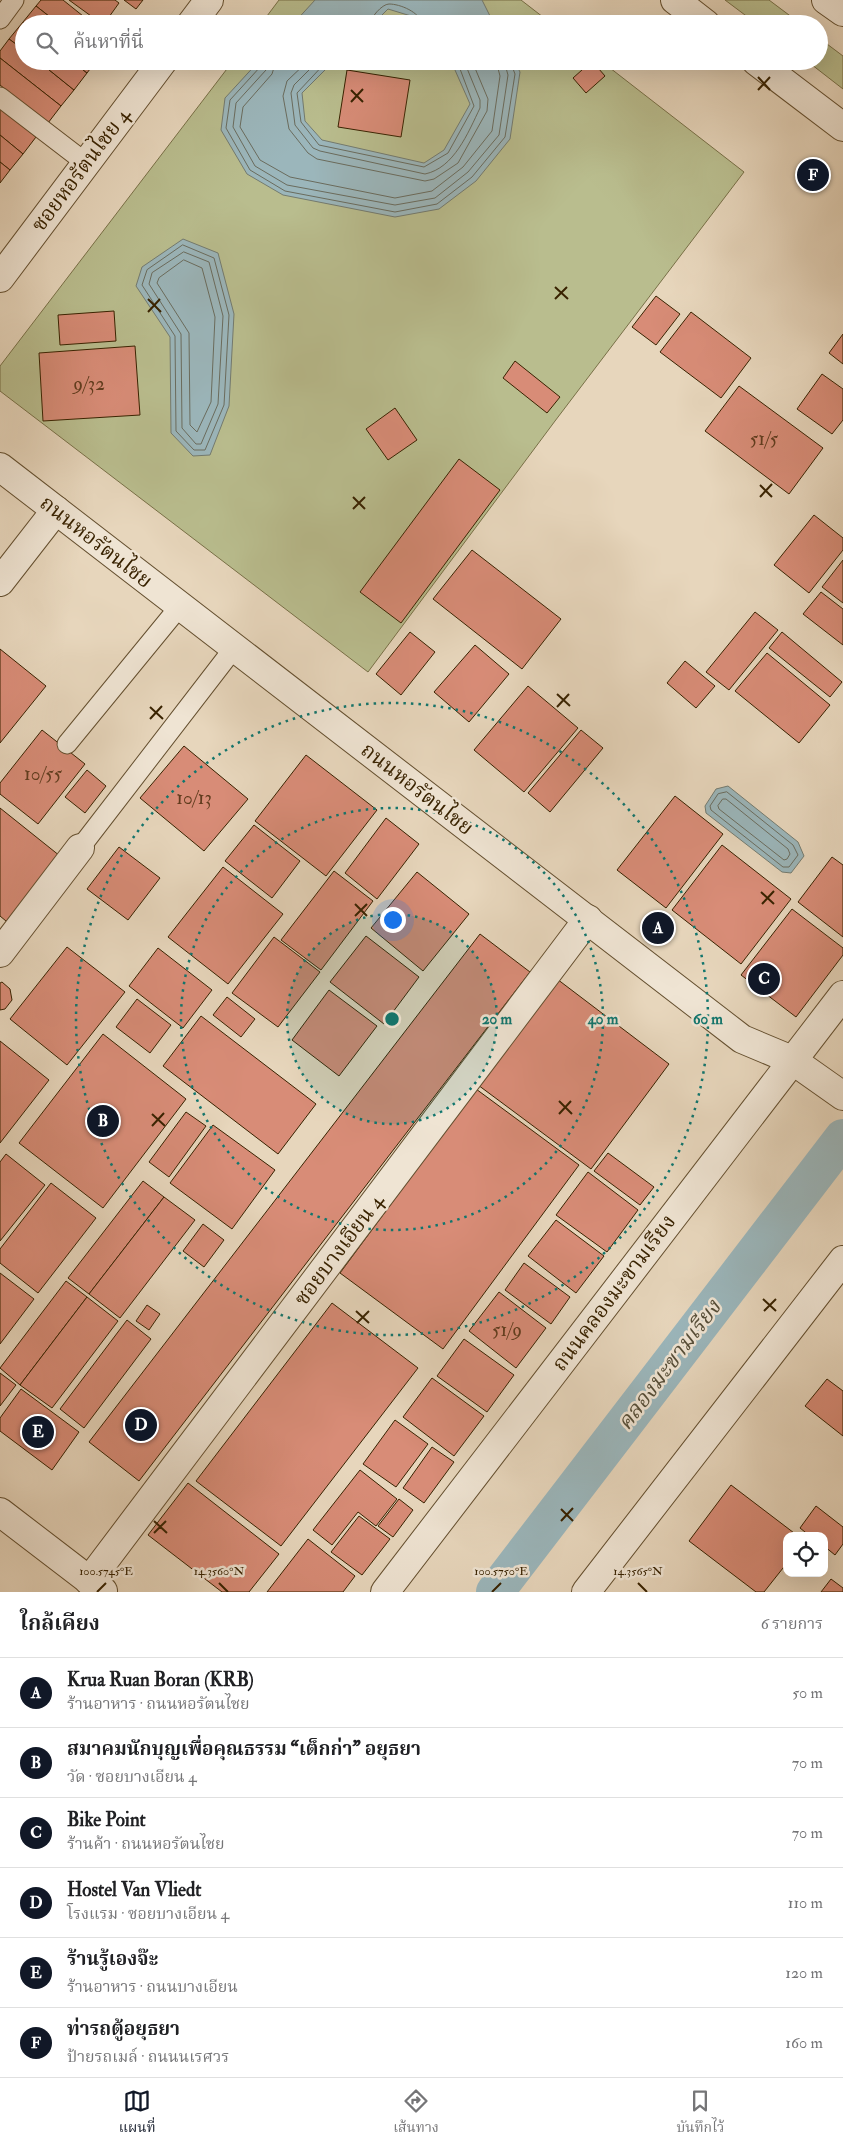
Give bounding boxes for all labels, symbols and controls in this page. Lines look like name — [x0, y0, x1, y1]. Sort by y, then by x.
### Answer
search box — [15, 15, 828, 70]
icon: search — [33, 29, 61, 57]
text: ค้นหาที่นี่ — [73, 30, 144, 54]
street label: ซอยหอรัตนไชย 4 — [24, 100, 137, 237]
pin: F — [797, 156, 829, 194]
house number: 9/32 — [71, 372, 105, 396]
house number: 51/5 — [750, 427, 779, 451]
street label: ถนนหอรัตนไชย — [34, 488, 159, 594]
street label: ถนนหอรัตนไชย — [355, 735, 480, 841]
house number: 10/55 — [24, 762, 63, 786]
house number: 10/13 — [176, 786, 212, 810]
your location — [380, 907, 406, 933]
pin: A — [642, 909, 674, 947]
pin: C — [748, 960, 780, 998]
centre of rings — [383, 1010, 401, 1028]
text: 20 m — [482, 1010, 512, 1029]
text: 40 m — [587, 1010, 619, 1029]
text: 60 m — [693, 1010, 723, 1029]
pin: B — [87, 1102, 119, 1140]
street label: ซอยบางเอียน 4 — [288, 1187, 391, 1311]
street label: ถนนคลองมะขามเรียง — [547, 1210, 681, 1376]
water label: คลองมะขามเรียง — [611, 1295, 727, 1435]
house number: 51/9 — [492, 1318, 522, 1342]
pin: D — [125, 1406, 157, 1444]
pin: E — [22, 1413, 54, 1451]
map controls — [783, 1532, 828, 1577]
button: locate — [783, 1532, 828, 1577]
text: 100.5745°E — [79, 1564, 133, 1579]
text: 14.3560°N — [194, 1564, 244, 1579]
text: 100.5750°E — [474, 1564, 528, 1579]
text: 14.3565°N — [613, 1564, 663, 1579]
text: ใกล้เคียง — [20, 1610, 100, 1637]
text: 6 รายการ — [761, 1614, 823, 1634]
text: Krua Ruan Boran (KRB) — [67, 1668, 254, 1692]
text: A — [31, 1683, 41, 1703]
text: 50 m — [792, 1683, 823, 1703]
text: ร้านอาหาร · ถนนหอรัตนไชย — [67, 1694, 250, 1714]
text: สมาคมนักบุญเพื่อคุณธรรม “เต็กก่า” อยุธยา — [67, 1737, 421, 1761]
text: B — [31, 1753, 41, 1773]
text: 70 m — [792, 1753, 823, 1773]
text: วัด · ซอยบางเอียน 4 — [67, 1767, 197, 1787]
text: Bike Point — [67, 1808, 146, 1832]
text: C — [30, 1823, 42, 1843]
text: 70 m — [792, 1823, 823, 1843]
text: ร้านค้า · ถนนหอรัตนไชย — [67, 1834, 225, 1854]
text: Hostel Van Vliedt — [67, 1878, 201, 1902]
text: D — [29, 1893, 43, 1913]
text: 110 m — [788, 1893, 823, 1913]
text: โรงแรม · ซอยบางเอียน 4 — [67, 1904, 229, 1924]
text: ร้านรู้เองจ๊ะ — [67, 1947, 158, 1971]
text: E — [30, 1963, 42, 1983]
text: 120 m — [785, 1963, 823, 1983]
text: ร้านอาหาร · ถนนบางเอียน — [67, 1977, 238, 1997]
text: ท่ารถตู้อยุธยา — [67, 2017, 180, 2041]
text: F — [31, 2033, 41, 2053]
text: 160 m — [785, 2033, 823, 2053]
text: ป้ายรถเมล์ · ถนนนเรศวร — [67, 2047, 229, 2067]
tab: แผนที่ — [119, 2087, 156, 2139]
tab: เส้นทาง — [393, 2087, 439, 2139]
tab: บันทึกไว้ — [676, 2087, 724, 2139]

